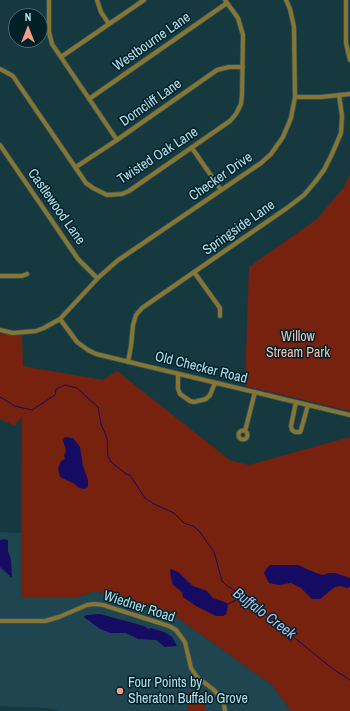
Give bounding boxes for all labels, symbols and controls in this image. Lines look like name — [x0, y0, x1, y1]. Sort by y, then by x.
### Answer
north arrow — [8, 8, 48, 48]
street label: Westbourne Lane — [110, 9, 194, 75]
text: N — [25, 10, 31, 24]
street label: Dorncliff Lane — [117, 76, 185, 130]
street label: Twisted Oak Lane — [115, 124, 201, 188]
street label: Checker Drive — [186, 149, 256, 205]
street label: Castlewood Lane — [24, 166, 88, 248]
street label: Springside Lane — [200, 197, 278, 259]
park label: Willow Stream Park — [266, 329, 330, 362]
street label: Old Checker Road — [153, 348, 249, 388]
water label: Buffalo Creek — [229, 584, 299, 644]
street label: Wiedner Road — [101, 588, 177, 626]
place label: Four Points by Sheraton Buffalo Grove — [128, 675, 248, 708]
marker: Four Points by Sheraton Buffalo Grove — [115, 686, 125, 696]

